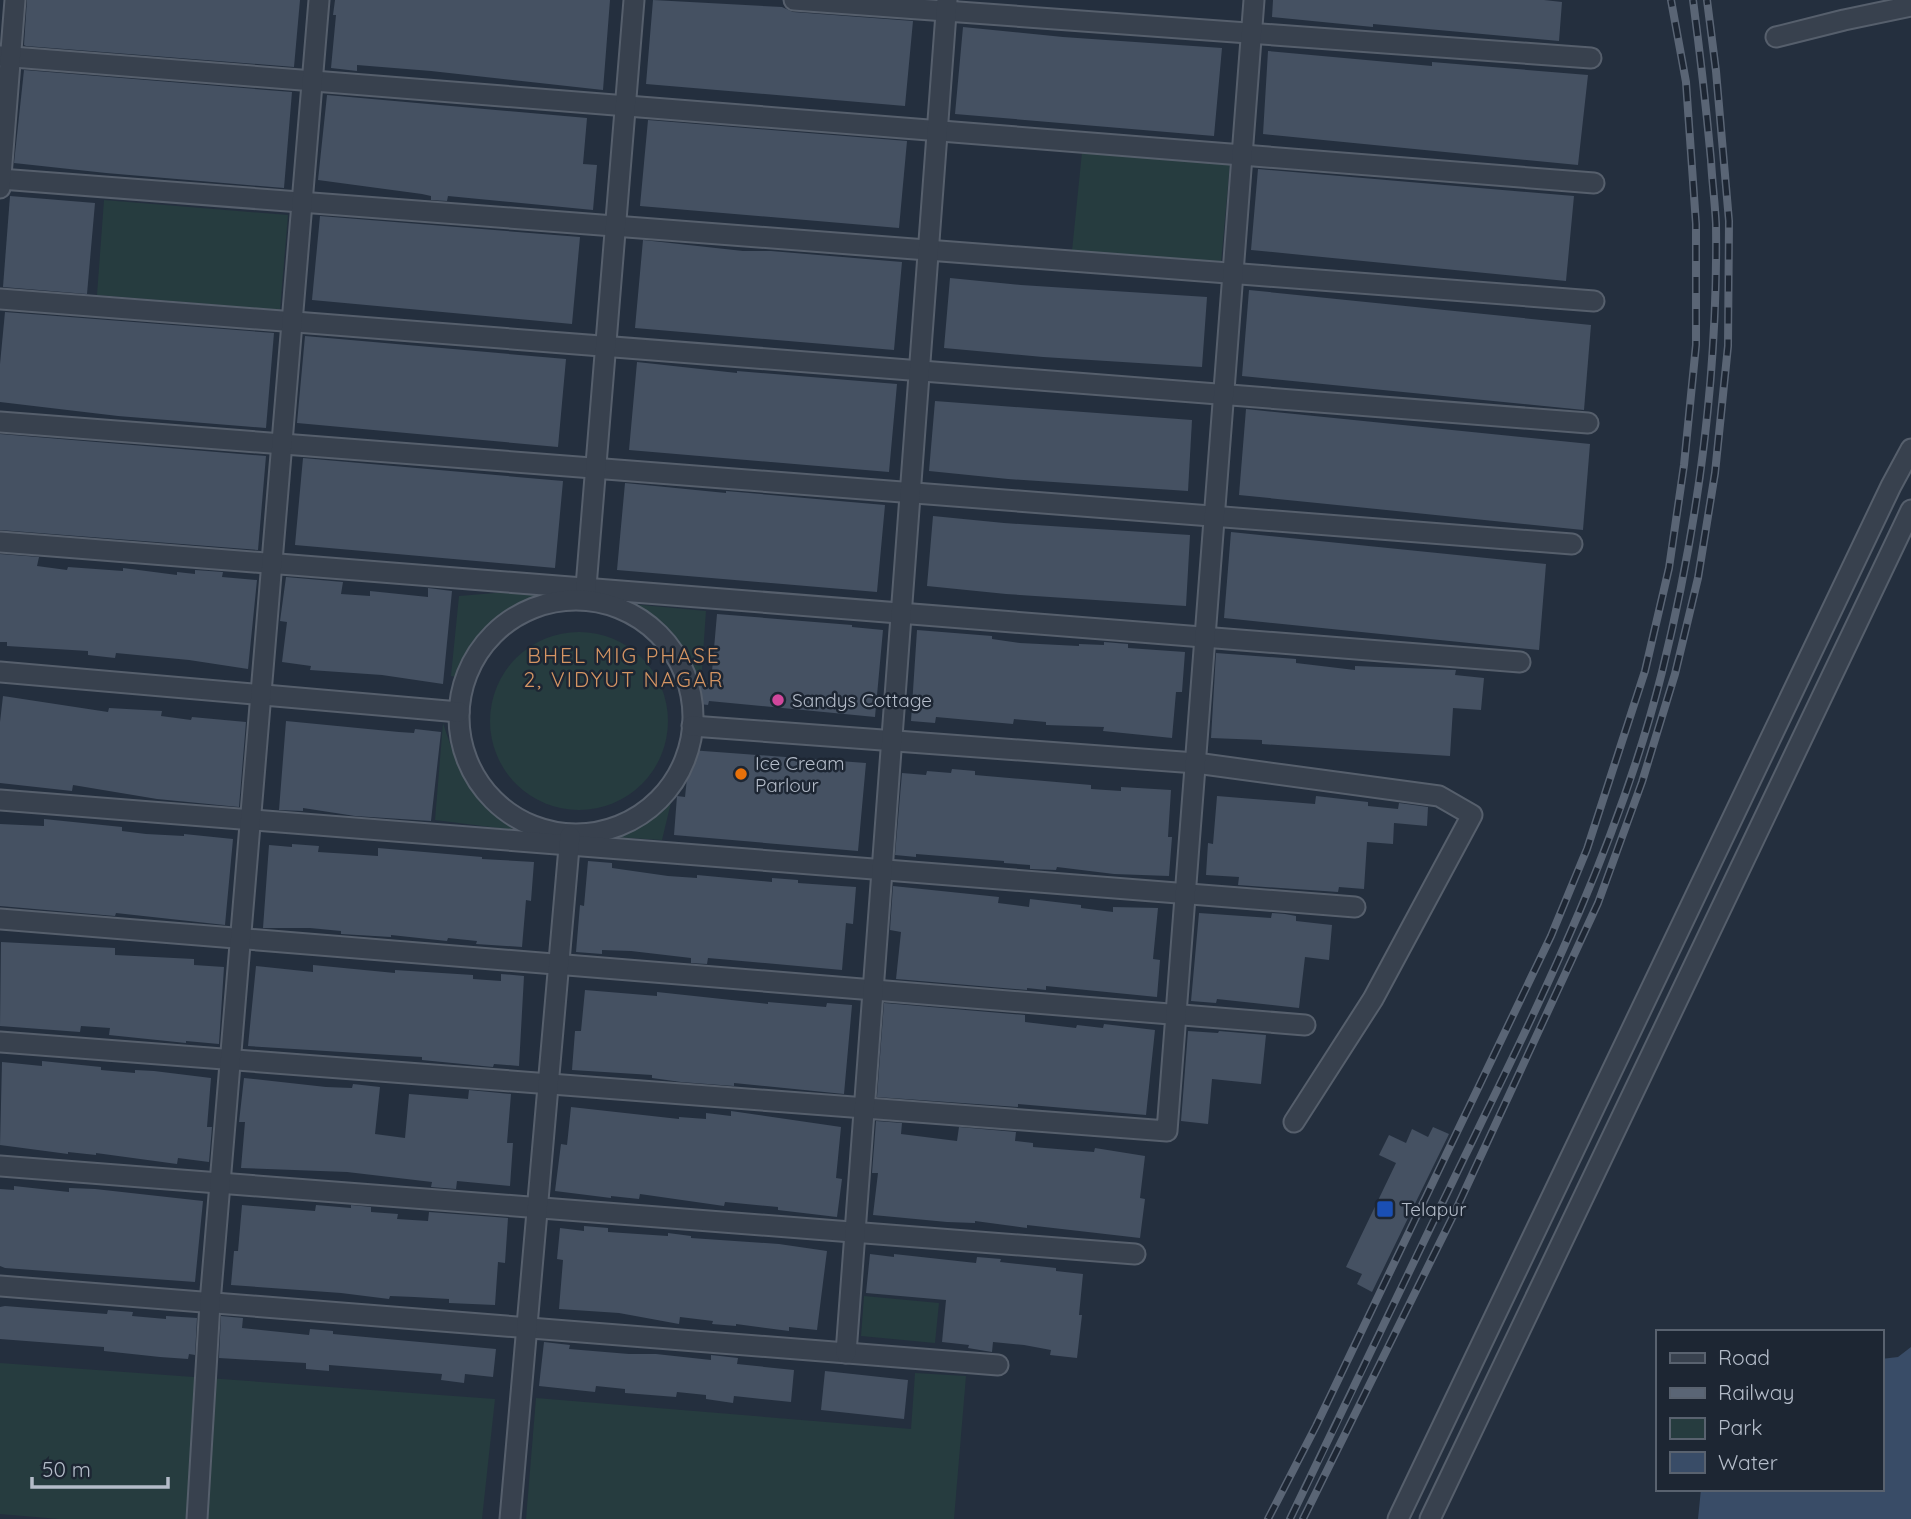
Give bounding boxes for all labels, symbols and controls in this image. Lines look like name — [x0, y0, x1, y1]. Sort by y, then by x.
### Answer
district label: BHEL MIG PHASE 2, VIDYUT NAGAR — [523, 642, 725, 692]
place label: Sandys Cottage — [792, 688, 932, 712]
marker: Sandys Cottage — [770, 692, 786, 708]
place label: Ice Cream Parlour — [755, 751, 844, 797]
marker: Ice Cream Parlour — [733, 766, 749, 782]
place label: Telapur — [1401, 1197, 1467, 1221]
marker: Telapur — [1375, 1199, 1395, 1219]
legend — [1656, 1330, 1883, 1491]
text: Road — [1718, 1344, 1770, 1370]
text: Railway — [1718, 1379, 1794, 1405]
text: Park — [1718, 1414, 1762, 1440]
scale bar — [32, 1446, 168, 1490]
text: Water — [1718, 1449, 1778, 1475]
text: 50 m — [42, 1456, 91, 1482]

